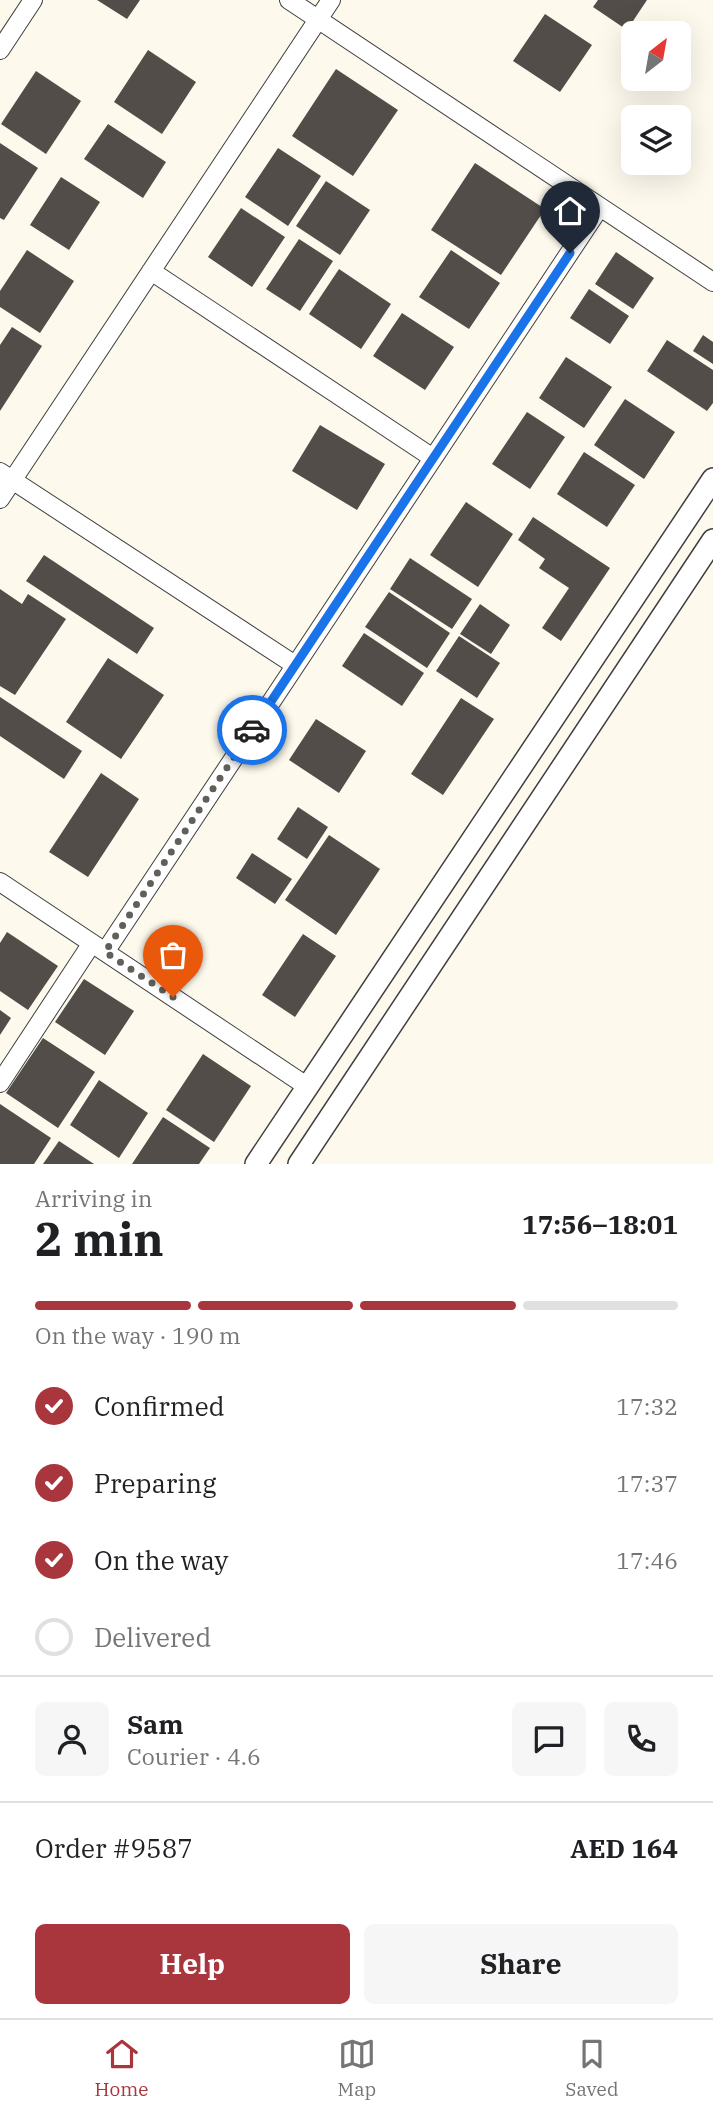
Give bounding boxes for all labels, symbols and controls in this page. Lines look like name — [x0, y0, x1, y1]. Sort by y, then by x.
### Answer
north arrow — [621, 21, 691, 91]
map controls — [621, 21, 691, 175]
button: layers — [621, 105, 691, 175]
pin — [540, 181, 600, 253]
icon: home — [551, 192, 589, 230]
courier — [217, 695, 287, 765]
icon: car — [233, 711, 271, 749]
pin — [143, 925, 203, 997]
icon: bag — [154, 936, 192, 974]
text: Arriving in — [35, 1183, 152, 1213]
text: 17:56–18:01 — [522, 1207, 678, 1241]
text: 2 min — [35, 1209, 164, 1269]
text: On the way · 190 m — [35, 1320, 241, 1350]
icon: check — [35, 1387, 73, 1425]
text: Confirmed — [94, 1389, 225, 1423]
text: 17:32 — [616, 1391, 678, 1421]
icon: check — [35, 1464, 73, 1502]
text: Preparing — [94, 1466, 216, 1500]
text: 17:37 — [616, 1468, 678, 1498]
icon: check — [35, 1541, 73, 1579]
text: On the way — [94, 1543, 228, 1577]
text: 17:46 — [616, 1545, 678, 1575]
text: Delivered — [94, 1620, 211, 1654]
button: person — [35, 1702, 109, 1776]
button: chat — [512, 1702, 586, 1776]
button: phone — [604, 1702, 678, 1776]
text: Sam — [127, 1707, 183, 1741]
text: Courier · 4.6 — [127, 1741, 261, 1771]
text: Order #9587 — [35, 1831, 193, 1865]
text: AED 164 — [570, 1831, 678, 1865]
button: Help — [35, 1924, 350, 2004]
button: Share — [364, 1924, 678, 2004]
tab: Home — [95, 2035, 149, 2101]
tab: Map — [338, 2035, 376, 2101]
tab: Saved — [565, 2035, 618, 2101]

